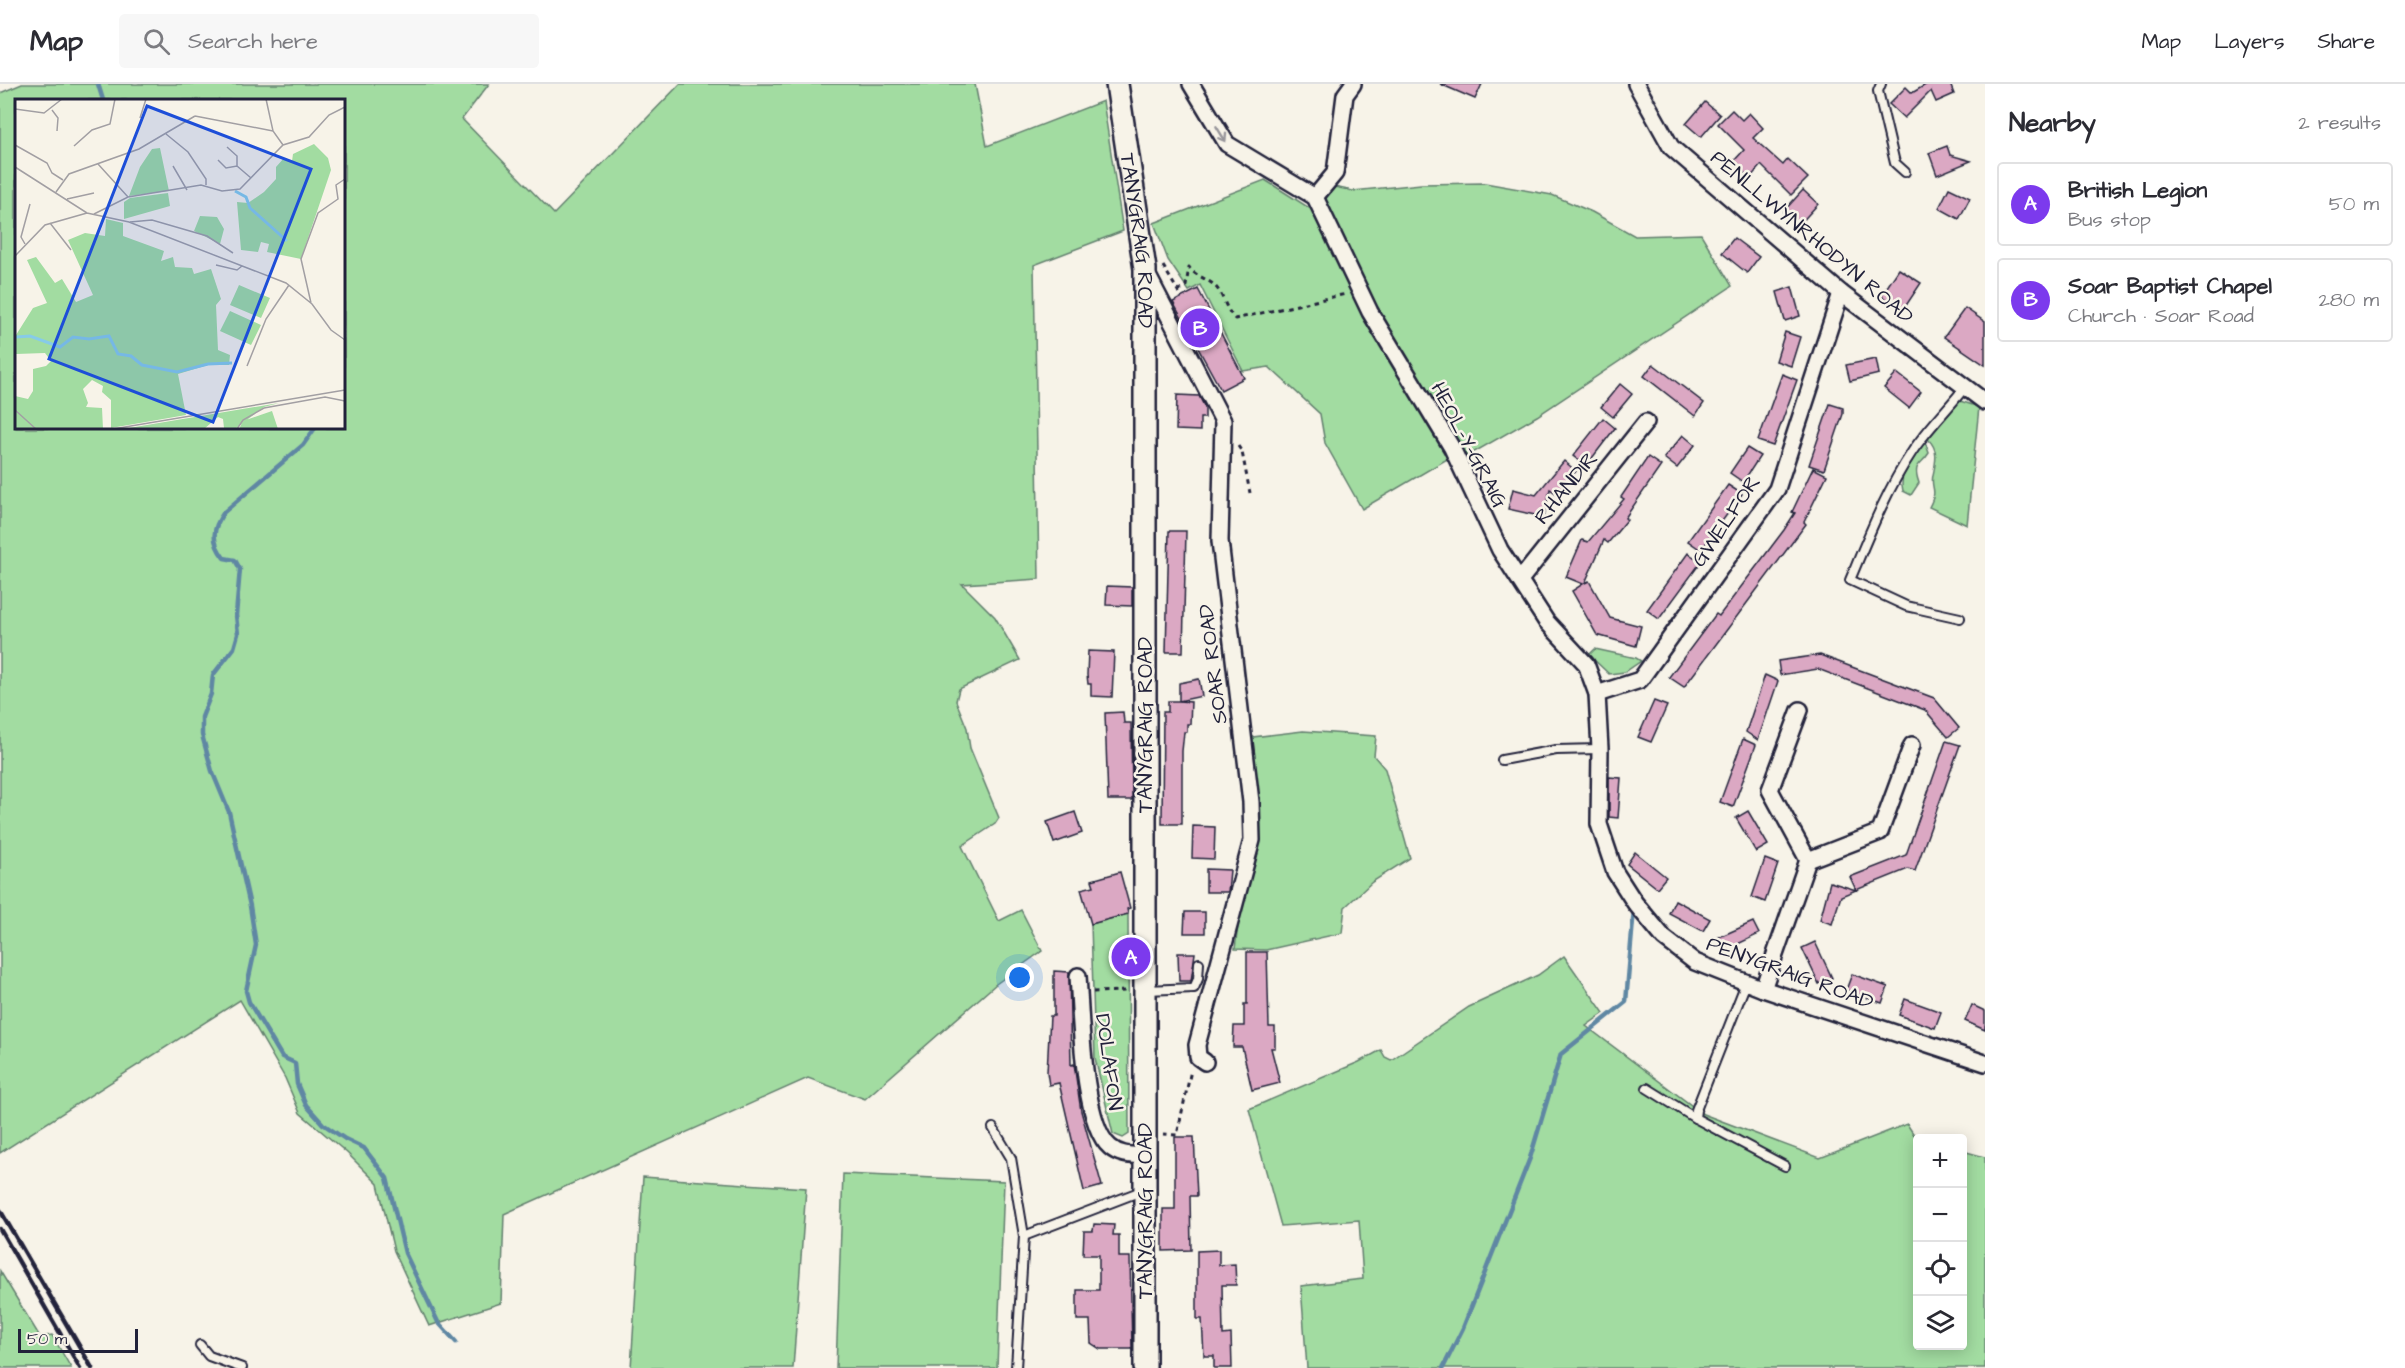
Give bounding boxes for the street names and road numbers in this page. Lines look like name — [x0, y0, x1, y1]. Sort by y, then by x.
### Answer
street label: PENLLWYNRHODYN ROAD — [1704, 143, 1920, 331]
street label: TANYGRAIG ROAD — [1113, 151, 1160, 328]
street label: HEOL-Y-GRAIG — [1424, 377, 1515, 513]
street label: RHANDIR — [1528, 445, 1604, 531]
street label: GWELFOR — [1685, 469, 1767, 573]
street label: SOAR ROAD — [1191, 602, 1235, 726]
street label: TANYGRAIG ROAD — [1131, 637, 1160, 813]
street label: PENYGRAIG ROAD — [1703, 929, 1878, 1017]
street label: DOLAFON — [1088, 1012, 1130, 1112]
street label: TANYGRAIG ROAD — [1131, 1123, 1160, 1299]

